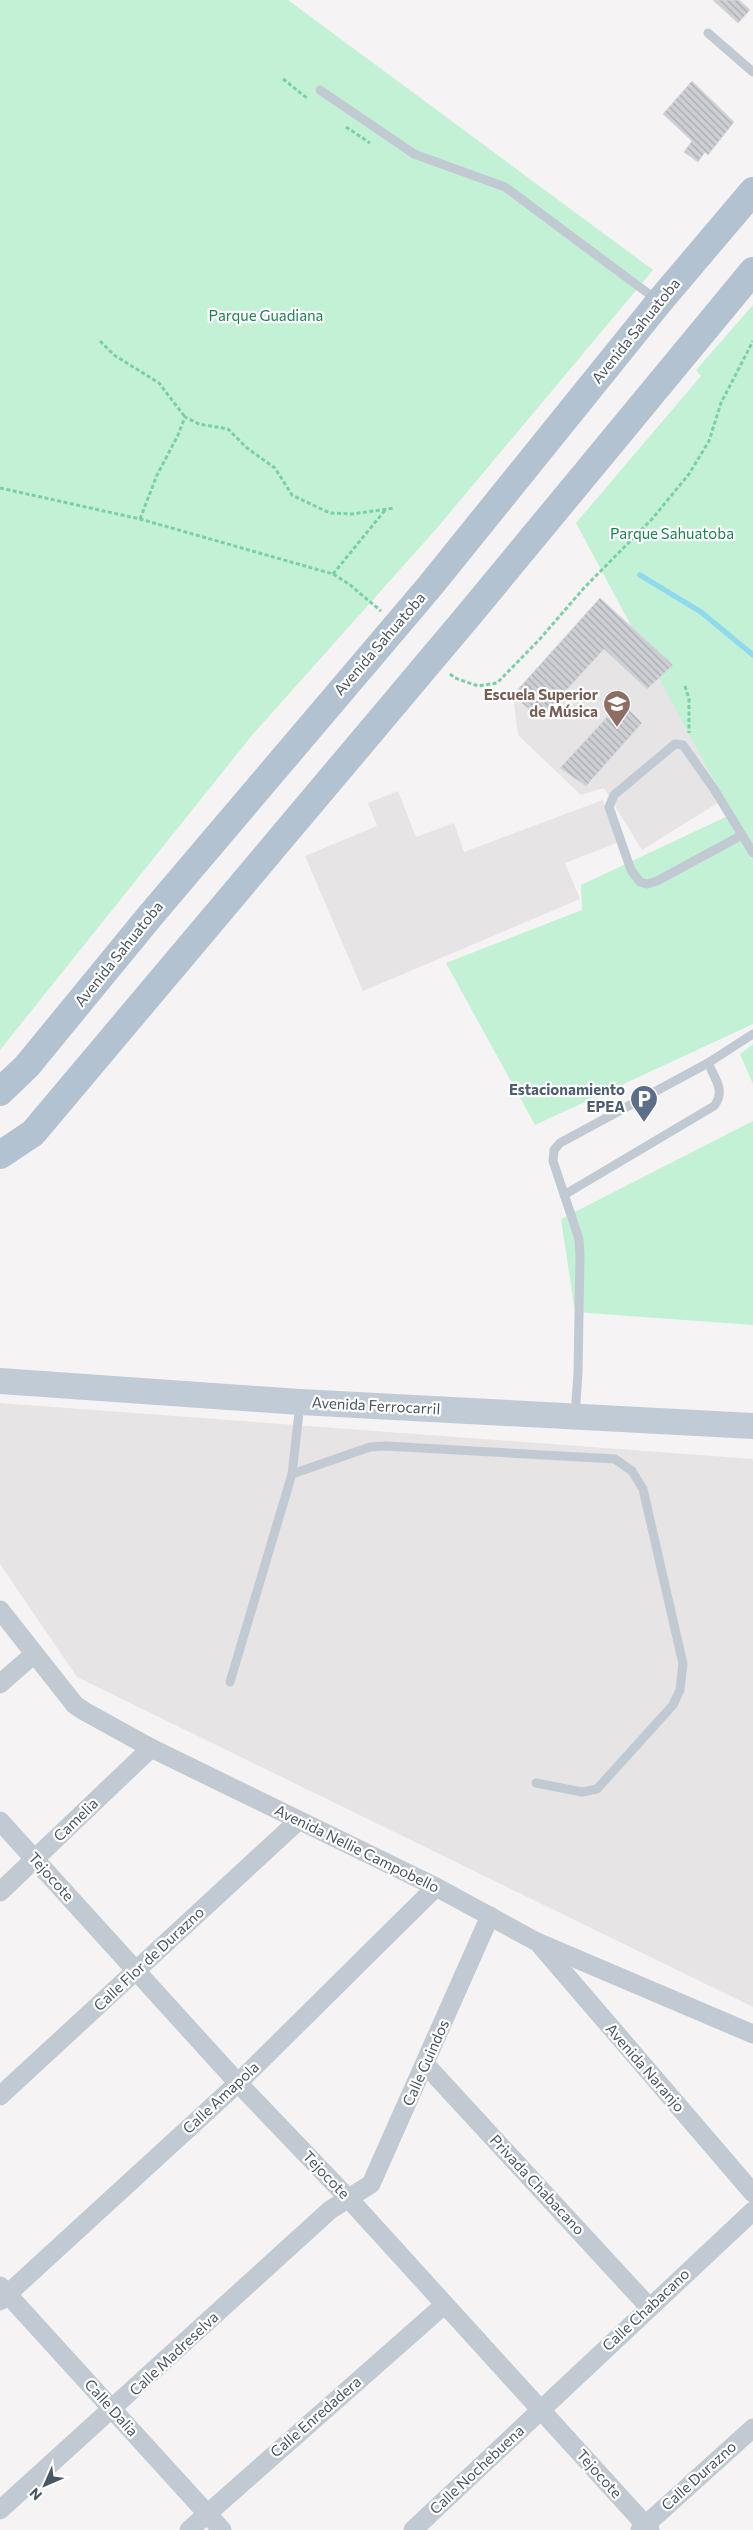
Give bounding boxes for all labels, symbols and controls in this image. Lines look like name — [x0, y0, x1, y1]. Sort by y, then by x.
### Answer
street label: Avenida Sahuatoba — [587, 274, 683, 387]
park label: Parque Guadiana — [209, 306, 323, 324]
park label: Parque Sahuatoba — [610, 524, 734, 542]
street label: Avenida Sahuatoba — [330, 588, 429, 698]
place label: Escuela Superior de Música — [484, 685, 598, 720]
school or university icon: Escuela Superior de Música — [602, 689, 632, 728]
street label: Avenida Sahuatoba — [70, 897, 166, 1010]
place label: Estacionamiento EPEA — [509, 1080, 625, 1115]
parking icon: Estacionamiento EPEA — [629, 1084, 659, 1123]
street label: Avenida Ferrocarril — [311, 1393, 441, 1417]
street label: Camelia — [49, 1794, 101, 1845]
street label: Avenida Nellie Campobello — [272, 1800, 443, 1896]
street label: Tejocote — [25, 1848, 78, 1904]
street label: Calle Flor de Durazno — [89, 1902, 207, 2014]
street label: Calle Guindos — [398, 2016, 452, 2109]
street label: Avenida Naranjo — [602, 2019, 689, 2115]
street label: Calle Amapola — [179, 2058, 262, 2137]
street label: Privada Chabacano — [487, 2131, 589, 2238]
street label: Tejocote — [300, 2147, 354, 2202]
street label: Calle Chabacano — [598, 2264, 693, 2354]
street label: Calle Madreselva — [125, 2308, 221, 2399]
street label: Calle Enredadera — [266, 2372, 364, 2461]
street label: Calle Dalia — [81, 2375, 142, 2440]
street label: Calle Nochebuena — [425, 2421, 527, 2518]
street label: Calle Durazno — [657, 2437, 740, 2514]
street label: Tejocote — [573, 2445, 626, 2501]
north arrow — [20, 2460, 70, 2510]
text: N — [26, 2485, 45, 2504]

